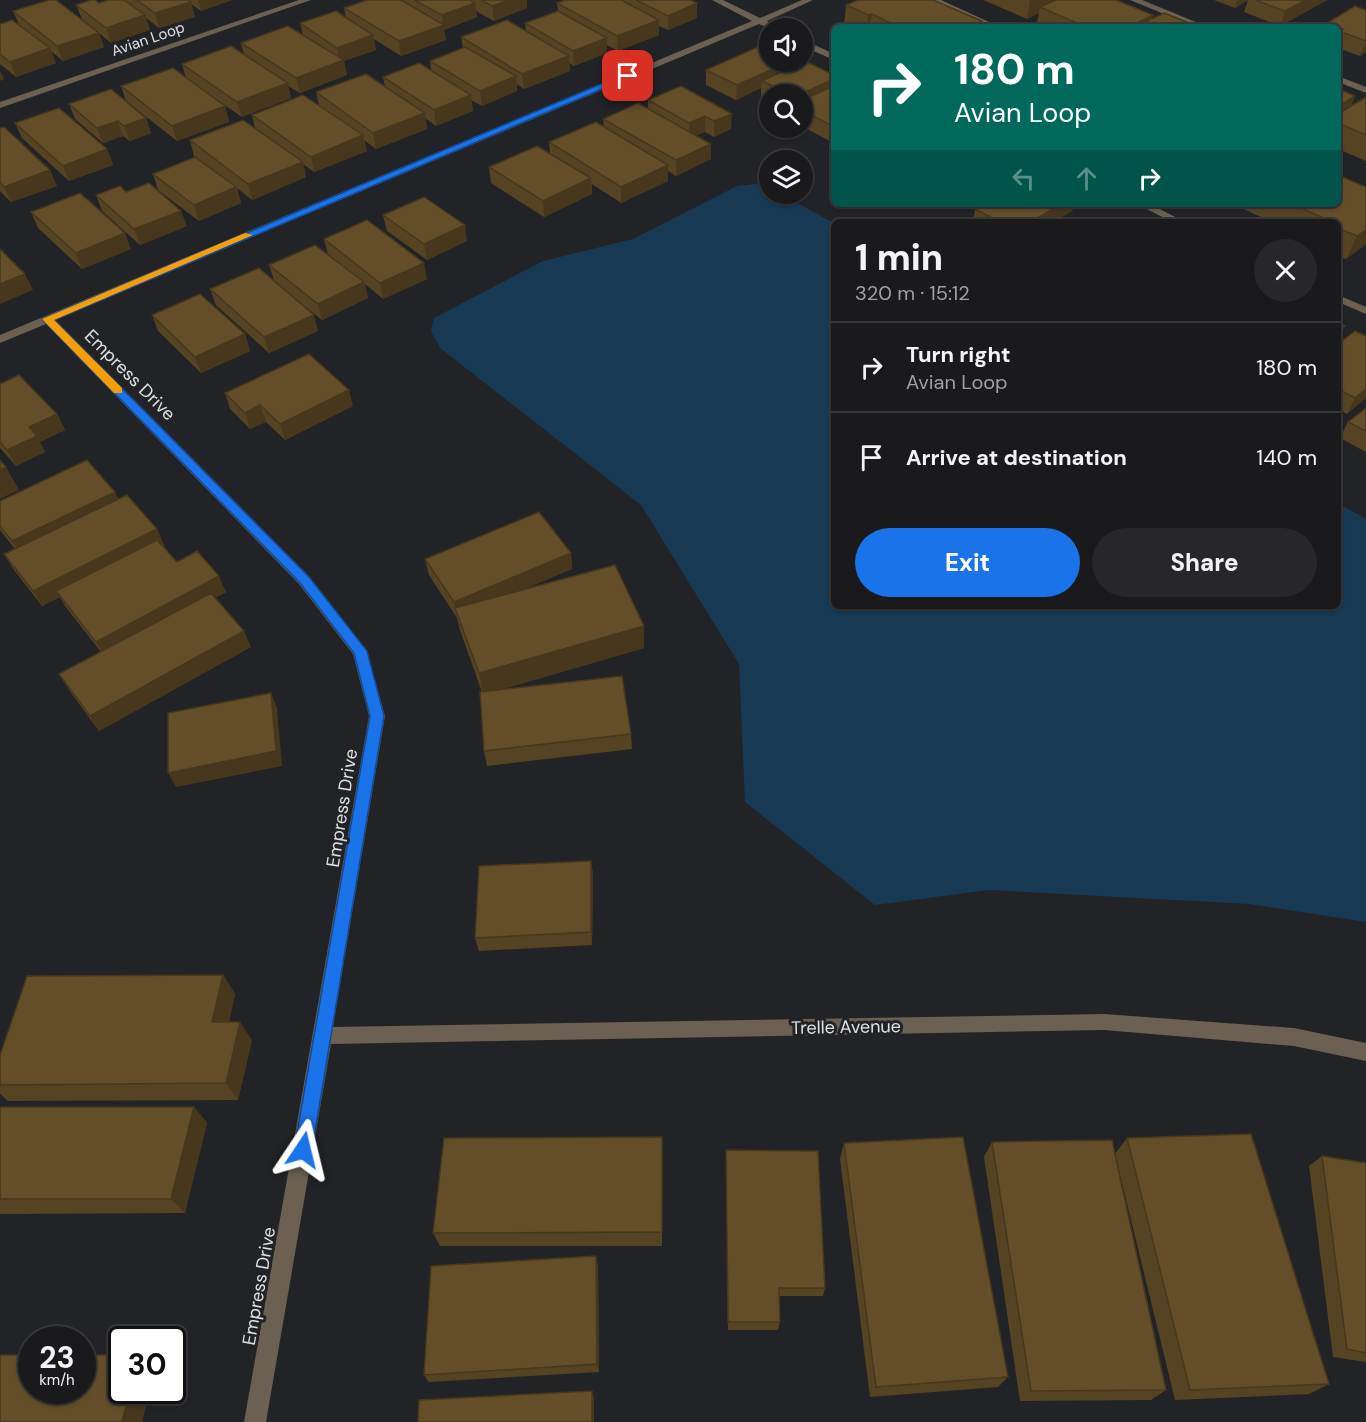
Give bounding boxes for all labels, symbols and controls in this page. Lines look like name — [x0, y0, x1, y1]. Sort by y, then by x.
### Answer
street label: Avian Loop — [109, 17, 187, 61]
map controls — [759, 18, 813, 204]
button: sound — [759, 18, 813, 72]
text: 180 m — [954, 42, 1075, 97]
icon: right — [855, 48, 933, 126]
pin — [602, 50, 653, 101]
icon: arrive — [611, 59, 644, 92]
button: search — [759, 84, 813, 138]
text: Avian Loop — [954, 95, 1091, 130]
button: layers — [759, 150, 813, 204]
icon: left — [1007, 162, 1040, 195]
icon: ahead — [1070, 162, 1103, 195]
icon: right — [1133, 162, 1166, 195]
text: 1 min — [855, 234, 943, 281]
button: close — [1254, 239, 1317, 302]
text: 320 m · 15:12 — [855, 280, 970, 306]
street label: Empress Drive — [79, 324, 181, 426]
text: Turn right — [906, 340, 1011, 369]
icon: right — [855, 351, 888, 384]
text: 180 m — [1256, 353, 1317, 382]
text: Avian Loop — [906, 369, 1008, 395]
icon: arrive — [855, 441, 888, 474]
text: Arrive at destination — [906, 443, 1127, 472]
text: 140 m — [1256, 443, 1317, 472]
button: Exit — [855, 528, 1080, 597]
button: Share — [1092, 528, 1317, 597]
street label: Empress Drive — [321, 747, 363, 869]
street label: Trelle Avenue — [791, 1014, 901, 1040]
position arrow — [271, 1118, 335, 1182]
street label: Empress Drive — [237, 1225, 281, 1347]
speed limit sign: 30 — [108, 1326, 186, 1404]
text: 23 — [39, 1338, 75, 1377]
text: km/h — [39, 1370, 75, 1390]

